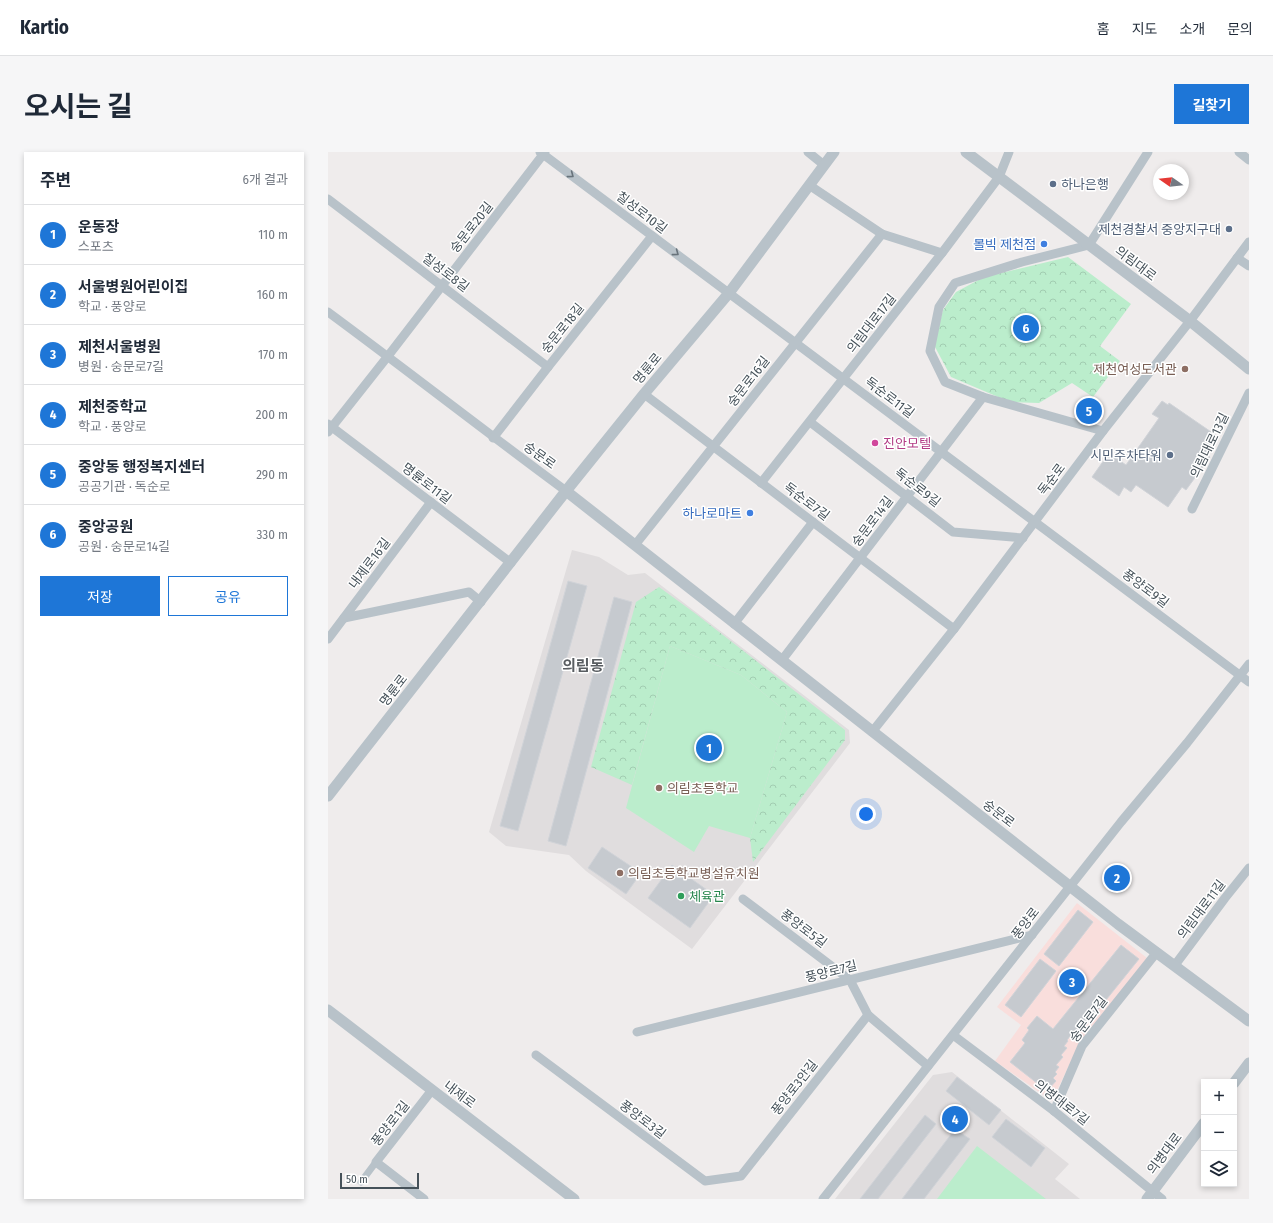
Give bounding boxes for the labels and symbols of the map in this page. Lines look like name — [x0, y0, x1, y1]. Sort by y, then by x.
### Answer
north arrow — [1153, 164, 1189, 200]
one-way arrow — [567, 171, 574, 178]
place label: 하나은행 — [1061, 177, 1109, 192]
marker: 하나은행 — [1048, 179, 1058, 189]
street label: 칠성로10길 — [613, 188, 670, 236]
street label: 숭문로20길 — [447, 199, 496, 256]
place label: 제천경찰서 중앙지구대 — [1098, 222, 1221, 237]
marker: 제천경찰서 중앙지구대 — [1224, 224, 1234, 234]
place label: 볼빅 제천점 — [973, 237, 1036, 252]
marker: 볼빅 제천점 — [1039, 239, 1049, 249]
street label: 의림대로 — [1112, 243, 1159, 284]
one-way arrow — [671, 248, 678, 255]
street label: 칠성로8길 — [419, 250, 472, 295]
street label: 의림대로17길 — [844, 291, 899, 356]
street label: 숭문로18길 — [538, 301, 587, 356]
pin: 6 — [1013, 313, 1039, 343]
street label: 명륜로 — [630, 350, 665, 387]
street label: 숭문로16길 — [724, 353, 773, 409]
place label: 제천여성도서관 — [1093, 362, 1177, 377]
marker: 제천여성도서관 — [1180, 364, 1190, 374]
street label: 독순로11길 — [862, 374, 917, 421]
pin: 5 — [1076, 396, 1102, 426]
street label: 의림대로13길 — [1187, 410, 1232, 480]
place label: 진안모텔 — [883, 436, 931, 451]
marker: 진안모텔 — [870, 438, 880, 448]
street label: 숭문로 — [521, 439, 559, 472]
place label: 시민주차타워 — [1090, 448, 1162, 463]
marker: 시민주차타워 — [1165, 450, 1175, 460]
street label: 명륜로11길 — [399, 460, 454, 507]
street label: 독순로 — [1035, 460, 1068, 498]
street label: 독순로9길 — [892, 465, 944, 510]
street label: 독순로7길 — [781, 479, 832, 523]
street label: 숭문로14길 — [849, 493, 896, 549]
place label: 하나로마트 — [682, 506, 742, 521]
marker: 하나로마트 — [745, 508, 755, 518]
street label: 내제로16길 — [346, 535, 393, 592]
street label: 풍양로9길 — [1120, 566, 1172, 611]
district label: 의림동 — [562, 657, 604, 675]
street label: 명륜로 — [376, 672, 410, 709]
pin: 1 — [696, 733, 722, 763]
place label: 의림초등학교 — [667, 781, 739, 796]
marker: 의림초등학교 — [654, 783, 664, 793]
street label: 숭문로 — [980, 796, 1017, 830]
your location — [856, 804, 876, 824]
pin: 2 — [1104, 863, 1130, 893]
place label: 의림초등학교병설유치원 — [628, 866, 760, 881]
marker: 의림초등학교병설유치원 — [615, 868, 625, 878]
street label: 의림대로11길 — [1174, 877, 1228, 942]
place label: 체육관 — [689, 889, 725, 904]
marker: 체육관 — [676, 891, 686, 901]
street label: 풍양로 — [1008, 905, 1042, 942]
street label: 풍양로5길 — [778, 906, 830, 951]
street label: 풍양로7길 — [804, 958, 859, 985]
pin: 3 — [1059, 967, 1085, 997]
street label: 숭문로7길 — [1066, 994, 1110, 1045]
street label: 풍양로3안길 — [768, 1057, 821, 1118]
street label: 의병대로7길 — [1031, 1076, 1092, 1128]
street label: 내제로 — [441, 1078, 479, 1111]
street label: 풍양로3길 — [617, 1097, 669, 1142]
street label: 풍양로1길 — [368, 1098, 413, 1149]
pin: 4 — [942, 1104, 968, 1134]
street label: 의병대로 — [1144, 1130, 1185, 1177]
scale bar — [340, 1171, 419, 1190]

